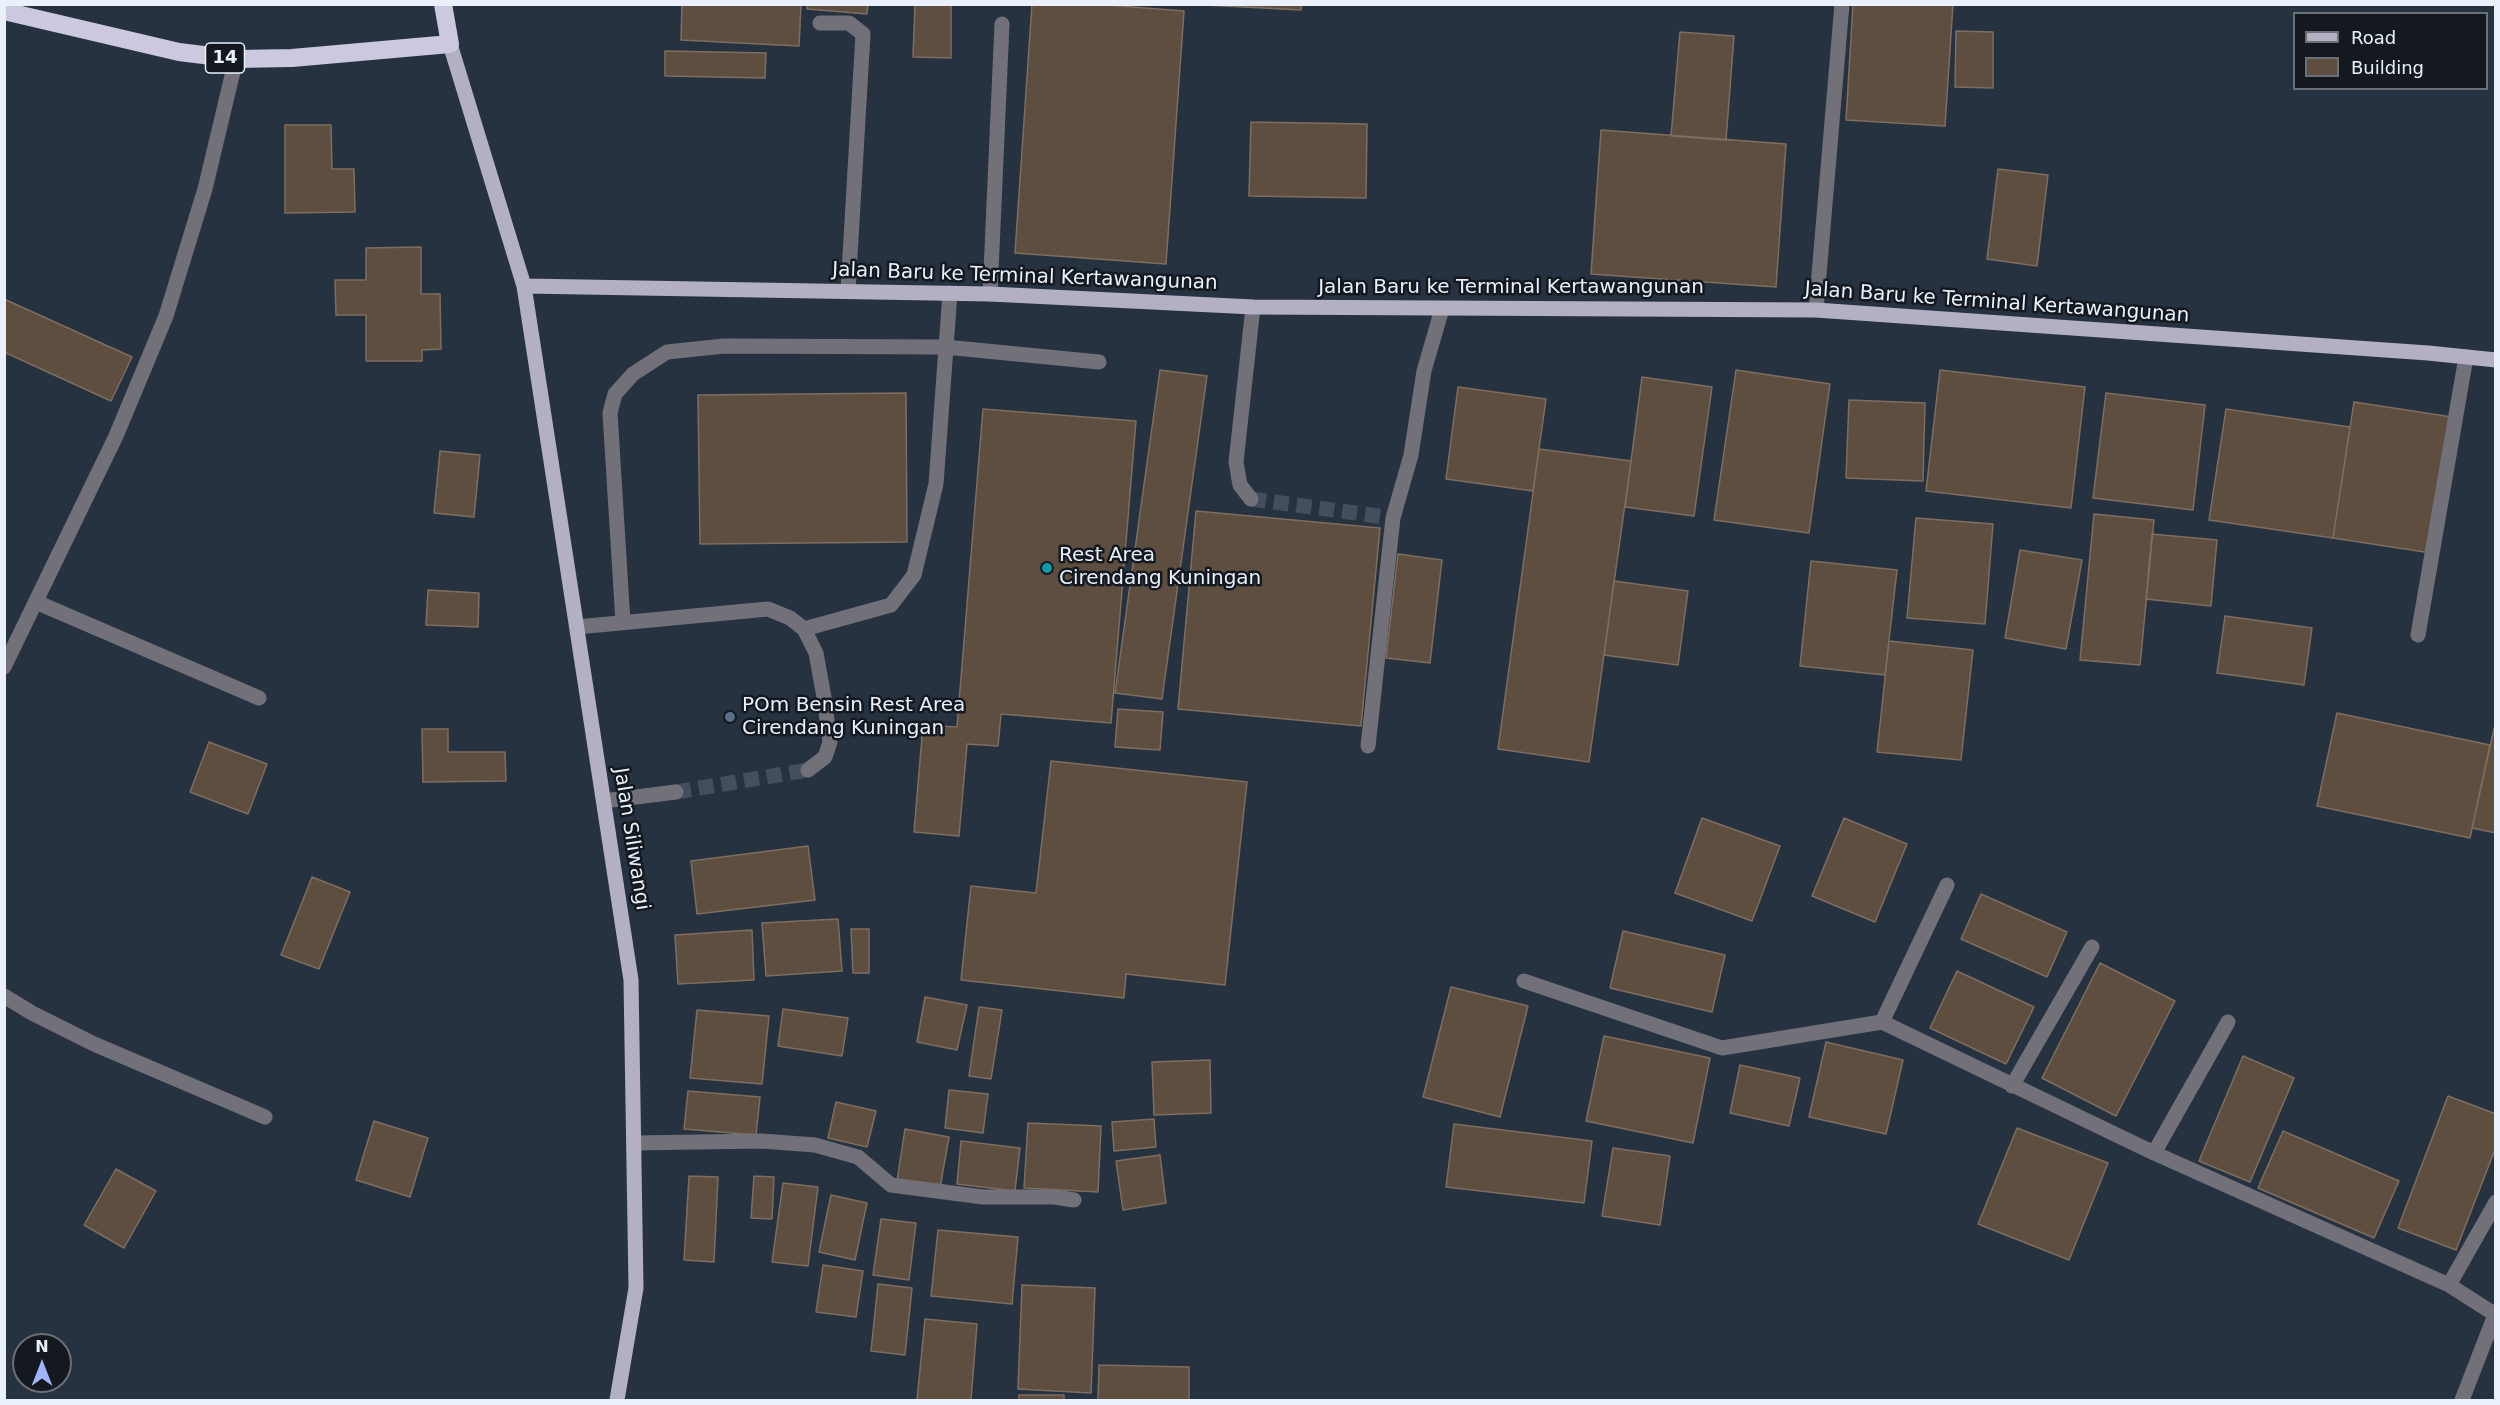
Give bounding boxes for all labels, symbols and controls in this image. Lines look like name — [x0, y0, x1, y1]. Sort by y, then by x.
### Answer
legend — [2293, 12, 2488, 90]
text: Road — [2351, 27, 2396, 48]
road number: 14 — [206, 43, 244, 73]
text: Building — [2351, 57, 2424, 78]
street label: Jalan Baru ke Terminal Kertawangunan — [832, 258, 1218, 296]
street label: Jalan Baru ke Terminal Kertawangunan — [1318, 276, 1704, 300]
street label: Jalan Baru ke Terminal Kertawangunan — [1804, 278, 2190, 328]
place label: Rest Area Cirendang Kuningan — [1059, 544, 1261, 591]
marker: Rest Area Cirendang Kuningan — [1040, 561, 1054, 575]
place label: POm Bensin Rest Area Cirendang Kuningan — [742, 694, 965, 741]
marker: POm Bensin Rest Area Cirendang Kuningan — [723, 710, 737, 724]
street label: Jalan Siliwangi — [608, 766, 654, 912]
north arrow — [12, 1333, 72, 1393]
text: N — [35, 1337, 49, 1356]

